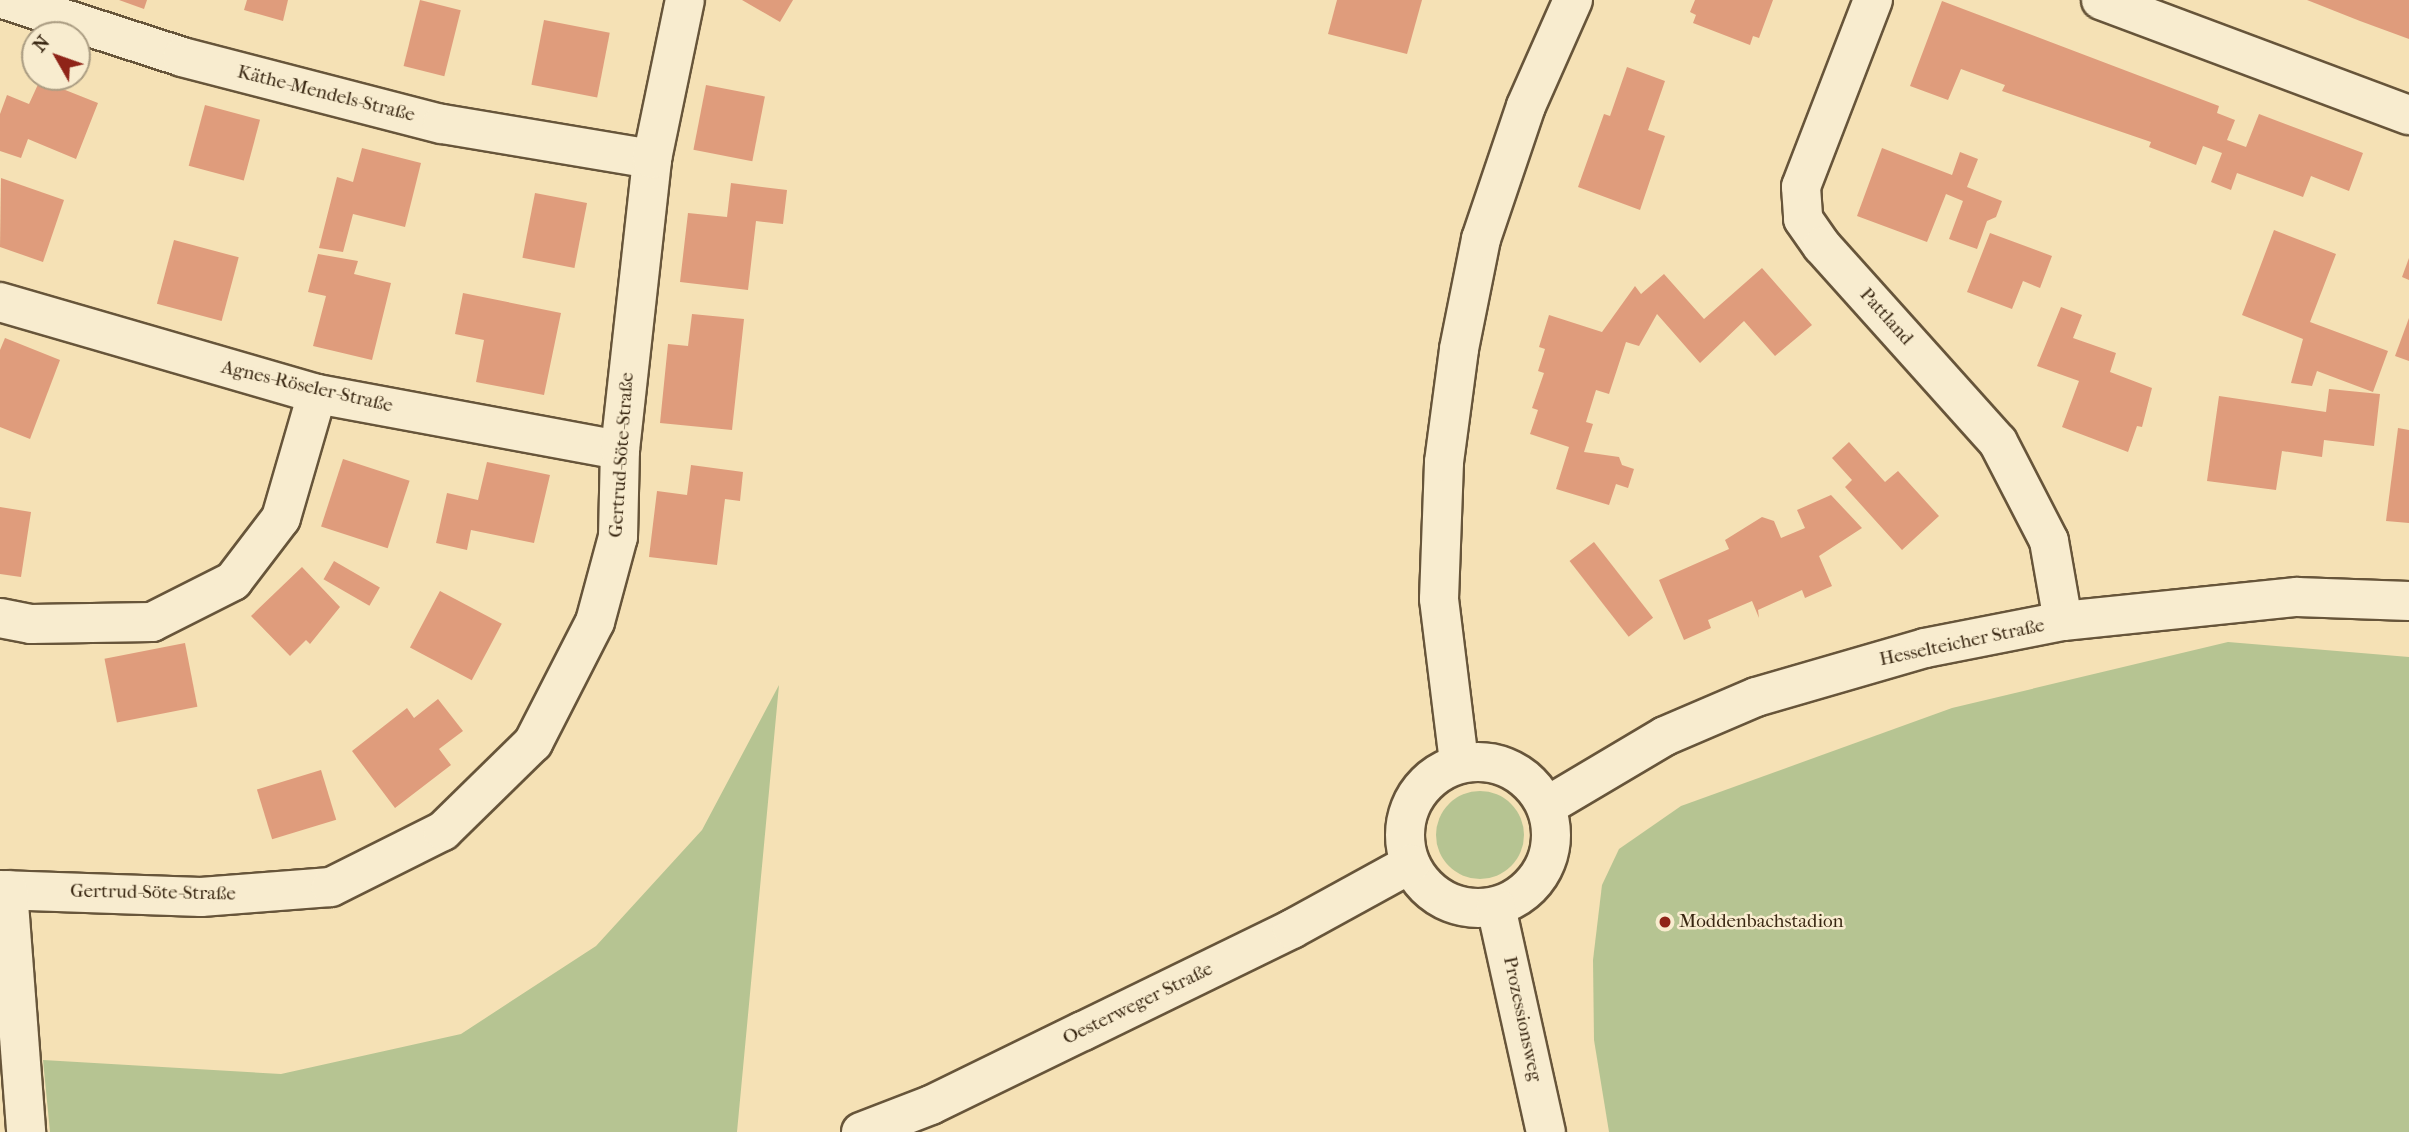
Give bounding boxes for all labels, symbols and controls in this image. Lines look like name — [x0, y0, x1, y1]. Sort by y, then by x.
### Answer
north arrow — [21, 21, 91, 91]
text: N — [28, 31, 55, 56]
street label: Käthe-Mendels-Straße — [235, 61, 417, 127]
street label: Pattland — [1854, 284, 1918, 350]
street label: Agnes-Röseler-Straße — [219, 356, 395, 418]
street label: Gertrud-Söte-Straße — [605, 372, 639, 538]
street label: Hesselteicher Straße — [1877, 614, 2047, 672]
street label: Gertrud-Söte-Straße — [70, 880, 236, 906]
place label: Moddenbachstadion — [1679, 911, 1843, 933]
marker: Moddenbachstadion — [1657, 914, 1673, 930]
street label: Prozessionsweg — [1498, 954, 1546, 1084]
street label: Oesterweger Straße — [1059, 958, 1217, 1050]

